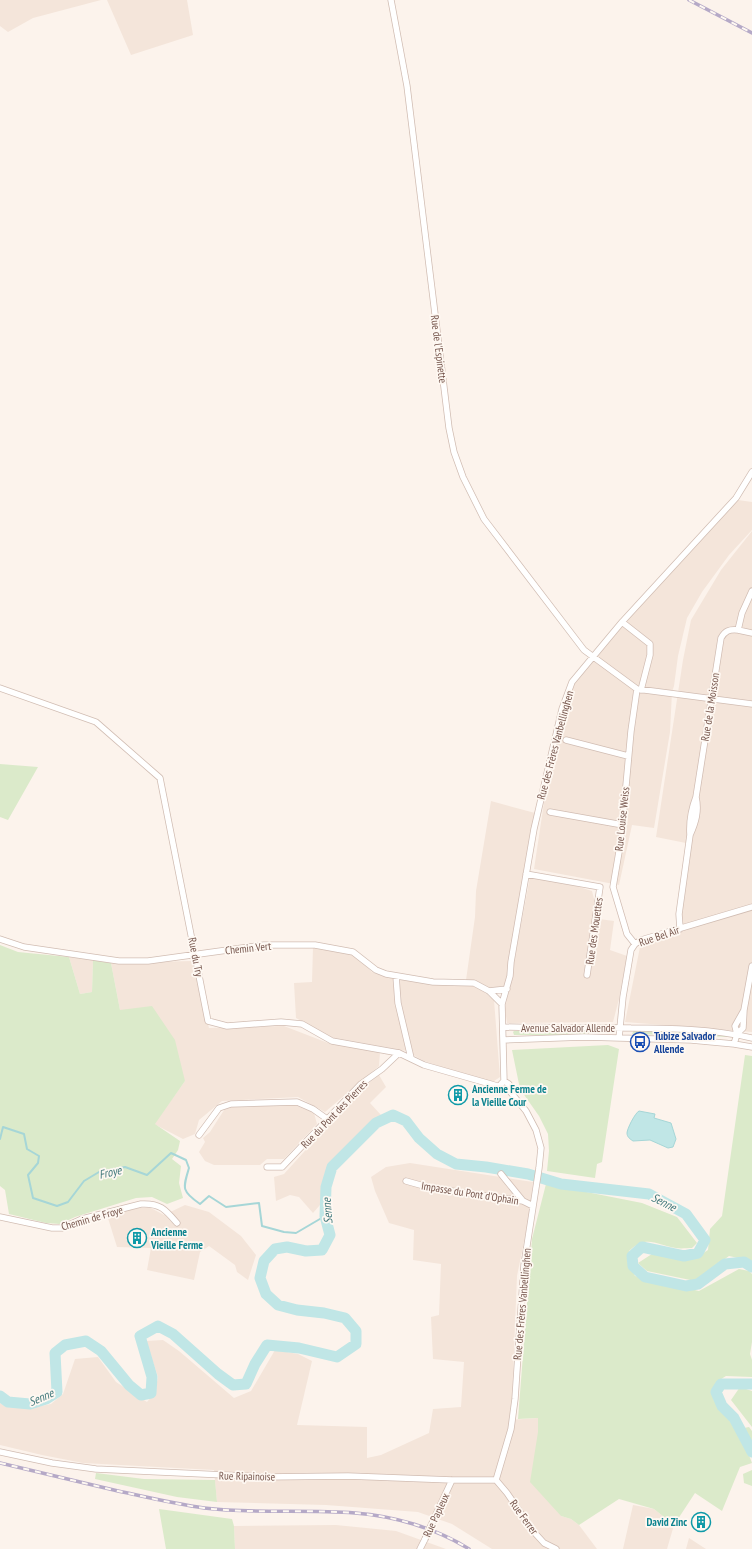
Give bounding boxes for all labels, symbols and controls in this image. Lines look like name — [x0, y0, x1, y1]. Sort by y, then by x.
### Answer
street label: Rue de l'Espinette — [428, 314, 450, 384]
street label: Rue de la Moisson — [698, 672, 722, 742]
street label: Rue des Frères Vanbellinghen — [534, 689, 576, 801]
street label: Rue Louise Weiss — [612, 786, 632, 852]
street label: Rue des Mouettes — [582, 896, 606, 965]
street label: Rue Bel Air — [637, 923, 681, 949]
street label: Rue du Try — [185, 936, 207, 979]
street label: Chemin Vert — [224, 939, 272, 957]
street label: Avenue Salvador Allende — [521, 1021, 615, 1035]
place label: Tubize Salvador Allende — [653, 1029, 716, 1056]
bus stop icon: Tubize Salvador Allende — [629, 1031, 651, 1053]
street label: Rue du Pont des Pierres — [298, 1077, 370, 1151]
place label: Ancienne Ferme de la Vieille Cour — [471, 1082, 547, 1109]
building icon: Ancienne Ferme de la Vieille Cour — [447, 1084, 469, 1106]
water label: Froye — [97, 1162, 124, 1182]
street label: Impasse du Pont d'Ophain — [420, 1178, 520, 1208]
water label: Senne — [649, 1190, 680, 1215]
water label: Senne — [319, 1197, 335, 1224]
street label: Chemin de Froye — [59, 1202, 125, 1234]
place label: Ancienne Vieille Ferme — [150, 1225, 203, 1252]
building icon: Ancienne Vieille Ferme — [126, 1227, 148, 1249]
street label: Rue des Frères Vanbellinghen — [510, 1247, 534, 1361]
water label: Senne — [26, 1385, 57, 1409]
street label: Rue Ripainoise — [219, 1469, 276, 1483]
street label: Rue Papleux — [420, 1490, 453, 1539]
street label: Rue Ferrer — [507, 1497, 541, 1537]
building icon: David Zinc — [690, 1511, 712, 1533]
place label: David Zinc — [646, 1515, 687, 1529]

